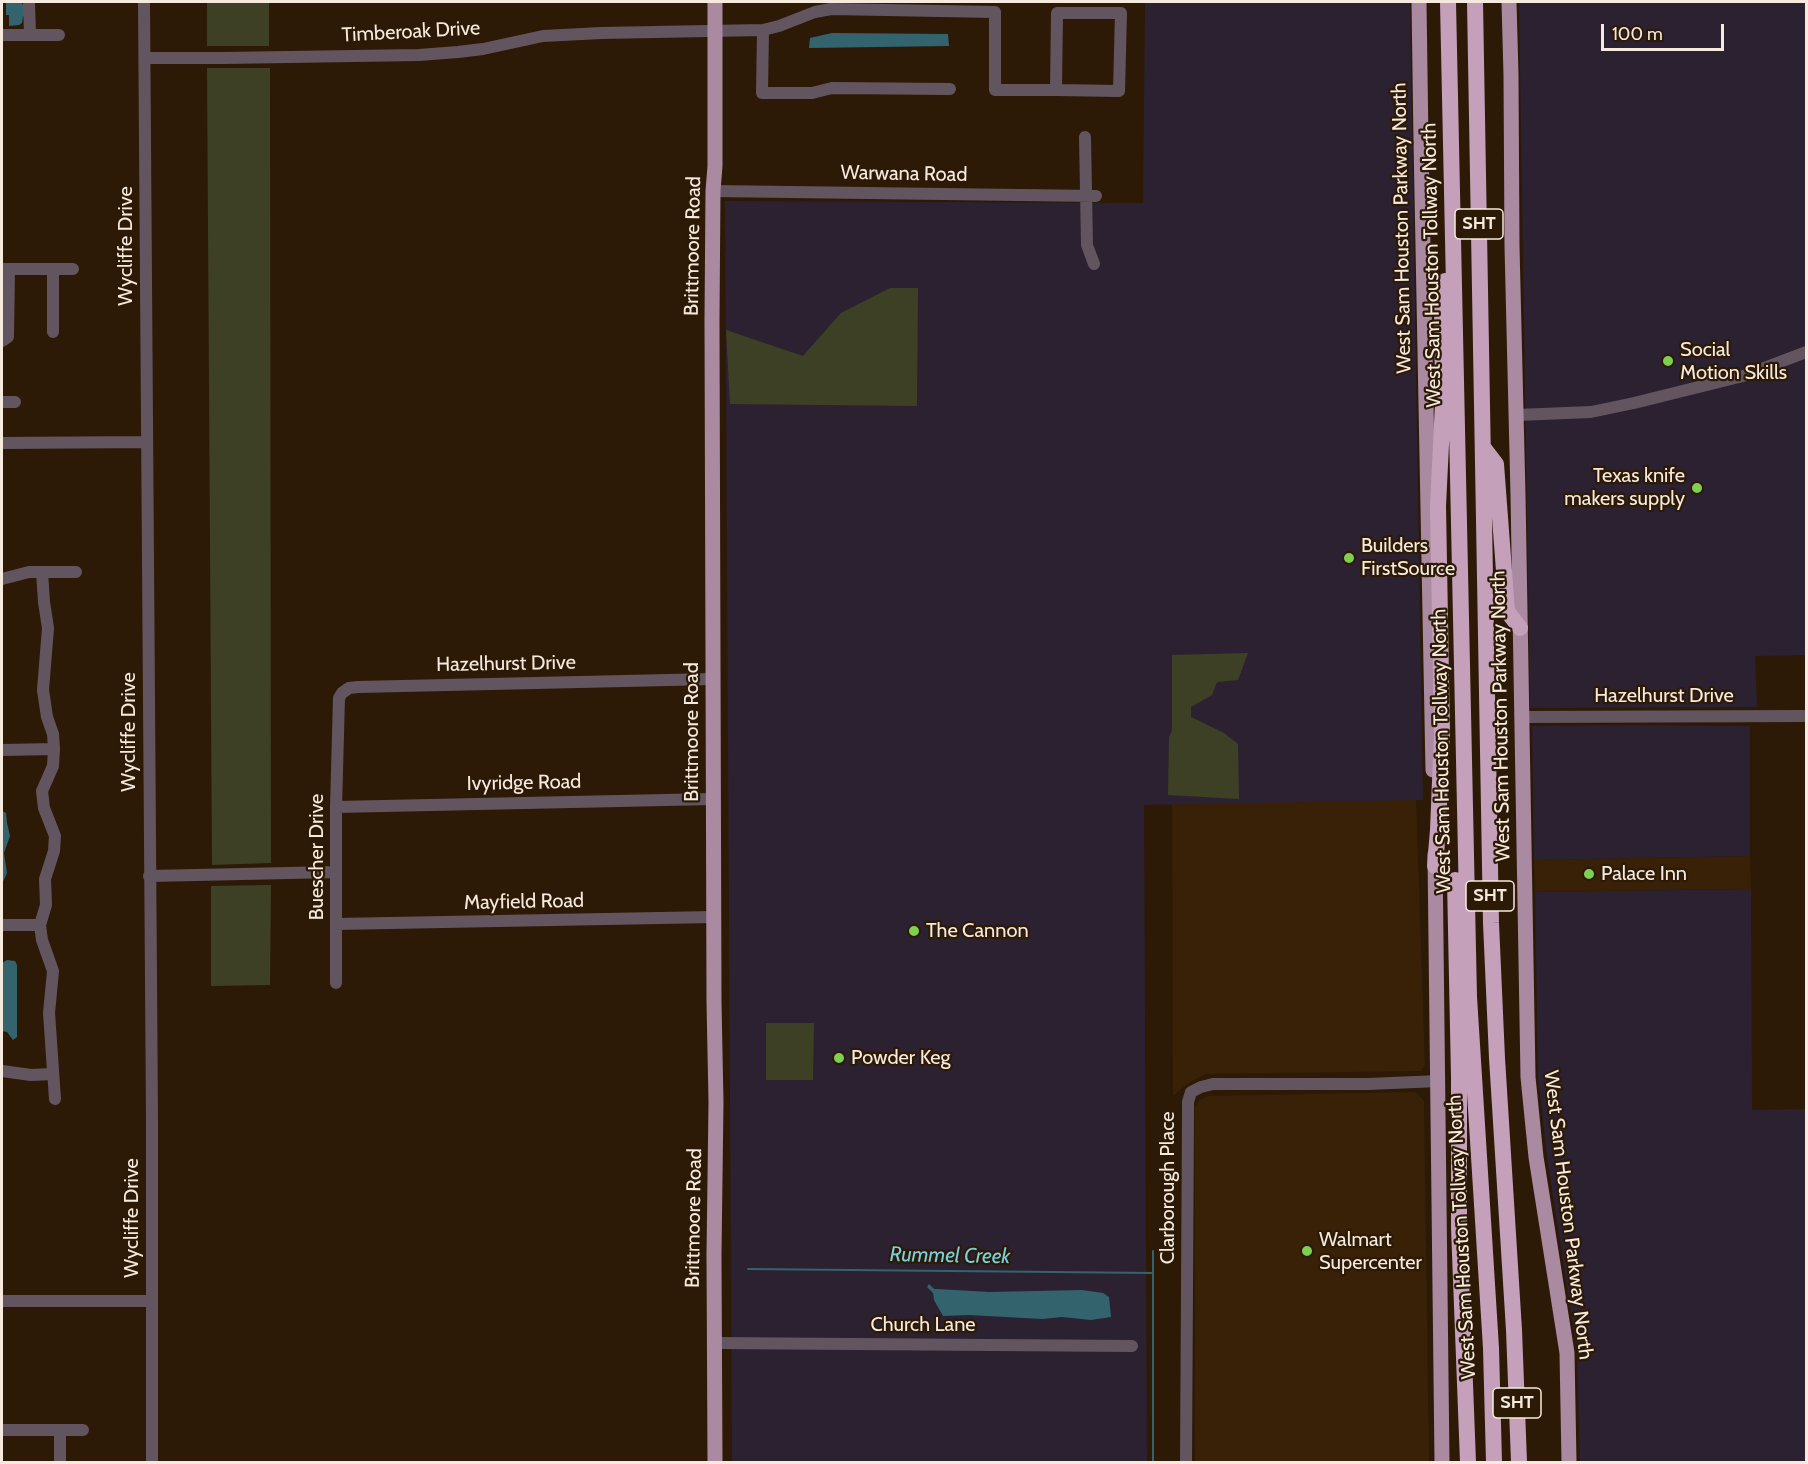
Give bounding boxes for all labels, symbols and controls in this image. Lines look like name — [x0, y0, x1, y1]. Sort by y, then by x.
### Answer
scale bar — [1604, 12, 1727, 50]
street label: Timberoak Drive — [341, 16, 481, 48]
text: 100 m — [1612, 23, 1663, 45]
street label: West Sam Houston Parkway North — [1387, 82, 1417, 374]
street label: West Sam Houston Tollway North — [1418, 123, 1446, 407]
street label: Warwana Road — [840, 161, 968, 187]
street label: Brittmoore Road — [680, 176, 706, 316]
street label: Wycliffe Drive — [114, 186, 138, 306]
road number: SHT — [1455, 209, 1503, 239]
place label: Social Motion Skills — [1680, 338, 1787, 385]
marker: Social Motion Skills — [1661, 354, 1675, 368]
place label: Texas knife makers supply — [1564, 464, 1685, 511]
marker: Texas knife makers supply — [1690, 481, 1704, 495]
place label: Builders FirstSource — [1361, 534, 1455, 581]
marker: Builders FirstSource — [1342, 551, 1356, 565]
street label: West Sam Houston Parkway North — [1486, 570, 1516, 862]
street label: West Sam Houston Tollway North — [1428, 609, 1456, 893]
street label: Hazelhurst Drive — [436, 651, 576, 677]
street label: Brittmoore Road — [680, 662, 704, 802]
street label: Wycliffe Drive — [117, 672, 141, 792]
street label: Hazelhurst Drive — [1594, 684, 1734, 708]
street label: Ivyridge Road — [466, 770, 582, 796]
street label: Buescher Drive — [305, 794, 329, 920]
place label: Palace Inn — [1601, 862, 1687, 886]
marker: Palace Inn — [1582, 867, 1596, 881]
road number: SHT — [1466, 881, 1514, 911]
street label: Mayfield Road — [464, 889, 584, 915]
place label: The Cannon — [926, 919, 1029, 943]
marker: The Cannon — [907, 924, 921, 938]
place label: Powder Keg — [851, 1046, 950, 1070]
marker: Powder Keg — [832, 1051, 846, 1065]
street label: West Sam Houston Parkway North — [1538, 1069, 1598, 1361]
street label: West Sam Houston Tollway North — [1443, 1094, 1481, 1380]
street label: Clarborough Place — [1156, 1112, 1180, 1264]
street label: Brittmoore Road — [681, 1148, 707, 1288]
street label: Wycliffe Drive — [120, 1158, 144, 1278]
place label: Walmart Supercenter — [1319, 1228, 1422, 1275]
water label: Rummel Creek — [889, 1242, 1011, 1270]
marker: Walmart Supercenter — [1300, 1244, 1314, 1258]
street label: Church Lane — [870, 1313, 976, 1337]
road number: SHT — [1493, 1388, 1541, 1418]

